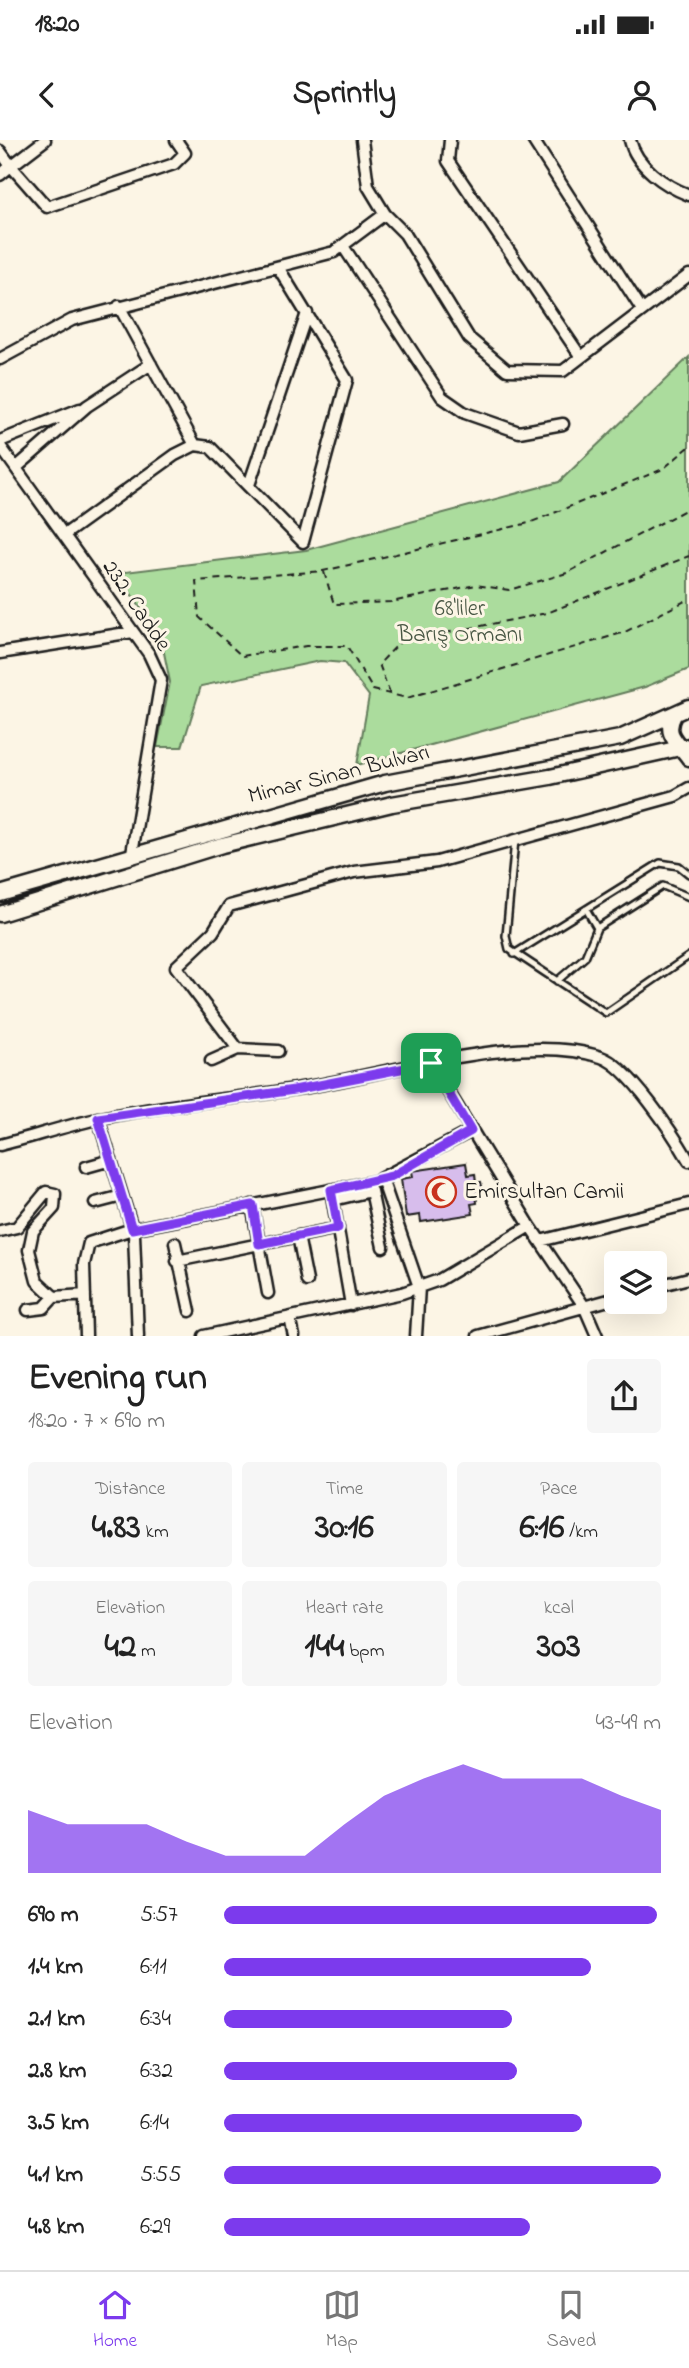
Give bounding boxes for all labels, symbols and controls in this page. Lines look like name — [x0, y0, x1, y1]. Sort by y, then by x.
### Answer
text: 18:20 — [35, 6, 79, 44]
text: Sprintly — [293, 71, 396, 118]
icon: back — [28, 76, 66, 114]
icon: person — [623, 76, 661, 114]
street label: 232. Cadde — [93, 554, 179, 659]
park label: 68'liler Barış Ormanı — [397, 593, 522, 652]
street label: Mimar Sinan Bulvarı — [245, 736, 433, 814]
pin — [401, 1033, 461, 1093]
icon: arrive — [412, 1044, 450, 1082]
mosque icon: Emirsultan Camii — [424, 1175, 458, 1209]
place label: Emirsultan Camii — [464, 1176, 624, 1209]
map controls — [604, 1251, 667, 1314]
button: layers — [604, 1251, 667, 1314]
text: Evening run — [28, 1351, 207, 1407]
button: share — [587, 1359, 661, 1433]
text: 18:20 · 7 × 690 m — [28, 1405, 165, 1438]
text: Distance — [95, 1476, 165, 1503]
text: Time — [326, 1476, 363, 1503]
text: Pace — [540, 1476, 577, 1503]
text: 4.83 — [92, 1503, 141, 1554]
text: 30:16 — [315, 1503, 374, 1554]
text: 6:16 — [520, 1503, 564, 1554]
text: km — [141, 1519, 169, 1546]
text: /km — [564, 1519, 598, 1546]
text: Elevation — [95, 1595, 165, 1622]
text: Heart rate — [306, 1595, 383, 1622]
text: kcal — [544, 1595, 574, 1622]
text: 42 — [105, 1622, 136, 1673]
text: 144 — [305, 1622, 345, 1673]
text: 303 — [537, 1622, 581, 1673]
text: m — [136, 1638, 156, 1665]
text: bpm — [345, 1638, 384, 1665]
text: Elevation — [28, 1707, 113, 1740]
text: 43–49 m — [595, 1707, 661, 1740]
text: 690 m — [28, 1899, 79, 1932]
text: 5:57 — [140, 1899, 178, 1932]
text: 1.4 km — [28, 1951, 83, 1984]
text: 6:11 — [140, 1951, 167, 1984]
text: 2.1 km — [28, 2003, 85, 2036]
text: 6:34 — [140, 2003, 171, 2036]
text: 2.8 km — [28, 2055, 86, 2088]
text: 6:32 — [140, 2055, 173, 2088]
text: 3.5 km — [28, 2107, 89, 2140]
text: 6:14 — [140, 2107, 169, 2140]
text: 4.1 km — [28, 2159, 83, 2192]
text: 5:55 — [140, 2159, 181, 2192]
text: 4.8 km — [28, 2211, 84, 2244]
text: 6:29 — [140, 2211, 170, 2244]
tab: Home — [93, 2286, 137, 2355]
tab: Map — [323, 2286, 361, 2355]
tab: Saved — [547, 2286, 596, 2355]

